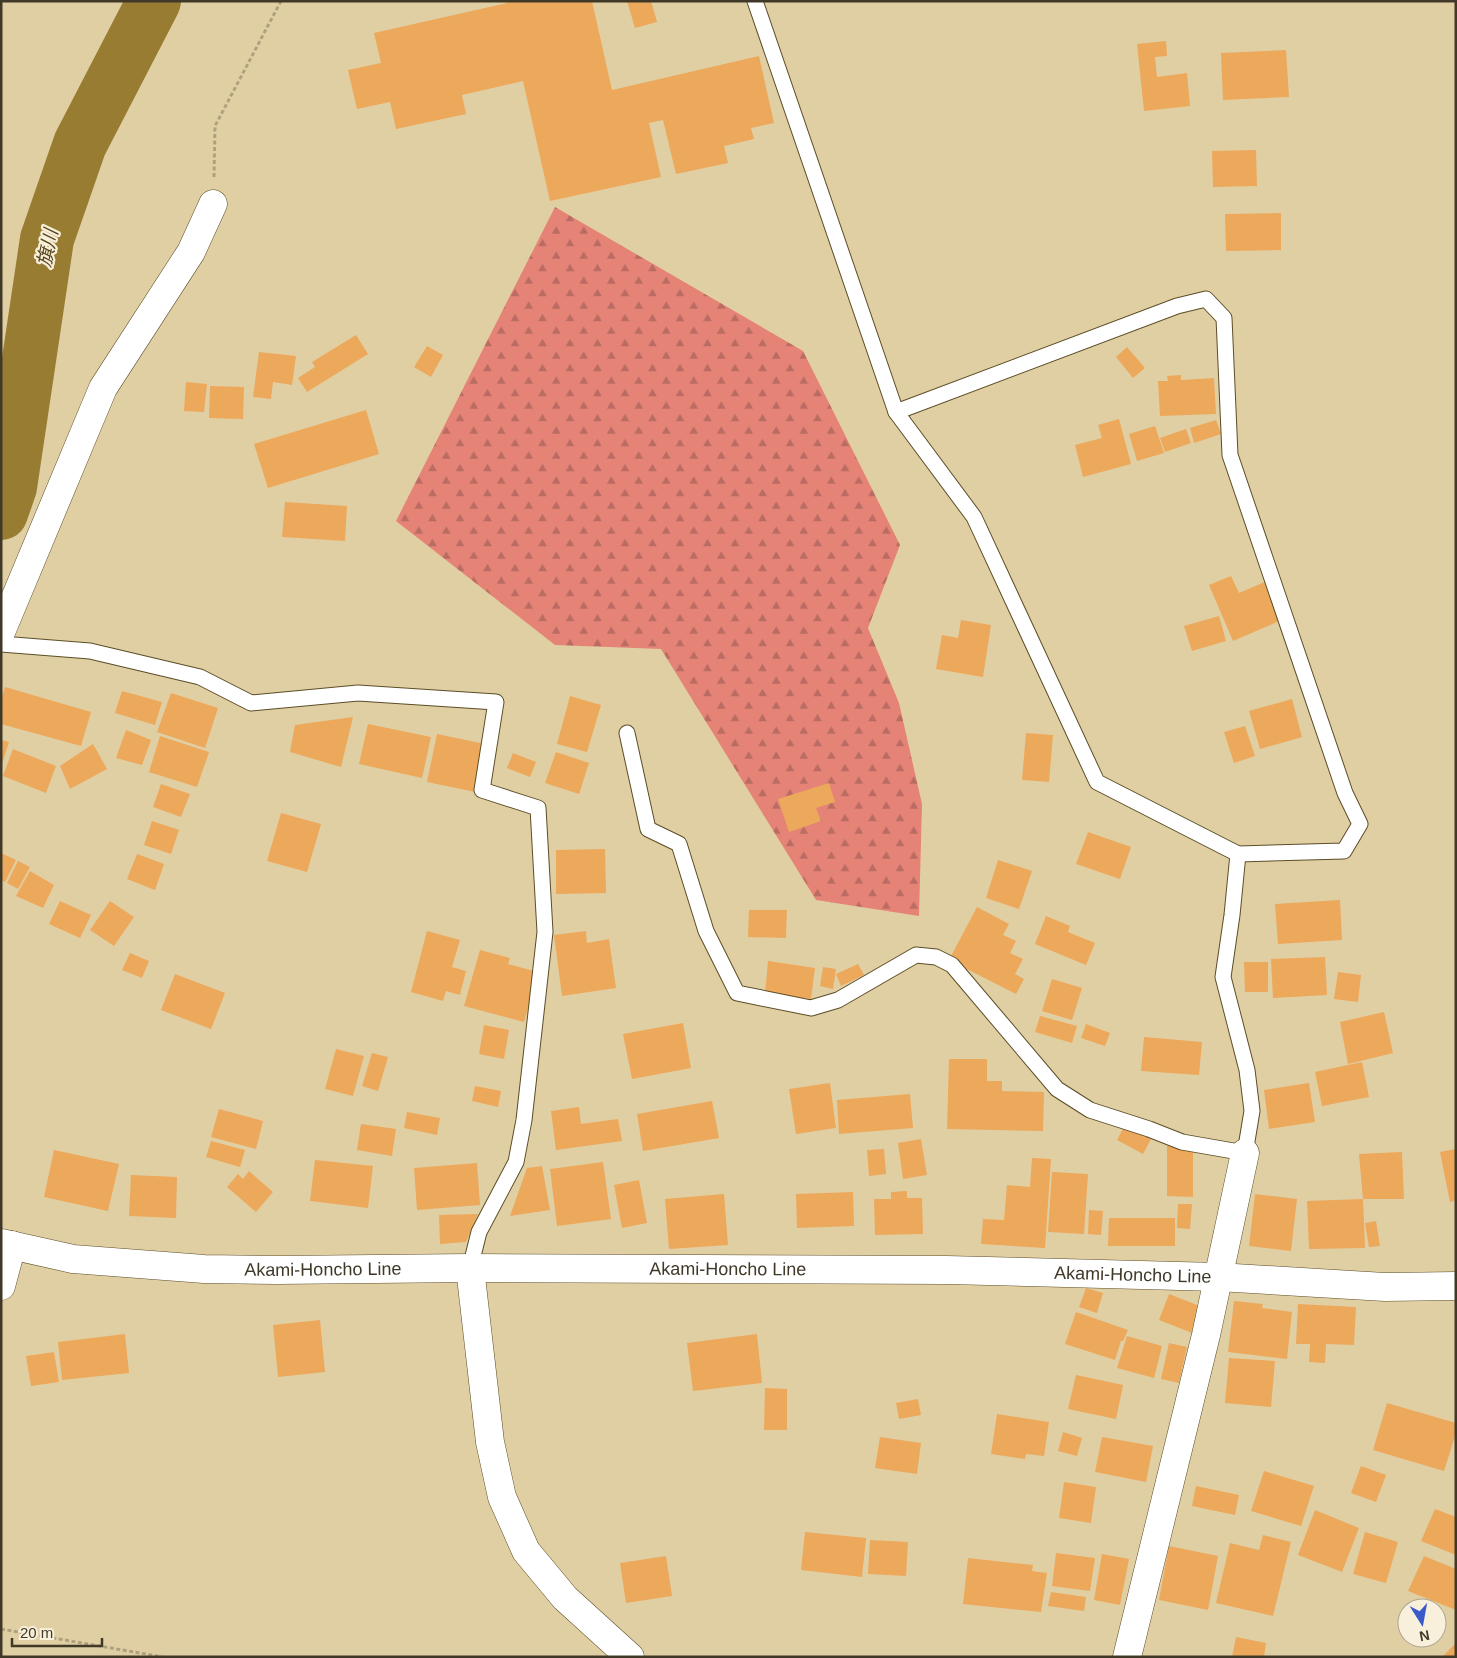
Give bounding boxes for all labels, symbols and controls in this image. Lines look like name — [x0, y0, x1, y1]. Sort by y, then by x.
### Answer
water label: 旗川 — [33, 225, 62, 269]
street label: Akami-Honcho Line — [244, 1259, 402, 1280]
street label: Akami-Honcho Line — [649, 1259, 806, 1279]
street label: Akami-Honcho Line — [1054, 1263, 1212, 1287]
north arrow — [1397, 1598, 1447, 1648]
scale bar — [12, 1616, 102, 1648]
text: 20 m — [20, 1624, 53, 1641]
text: N — [1418, 1627, 1431, 1645]

